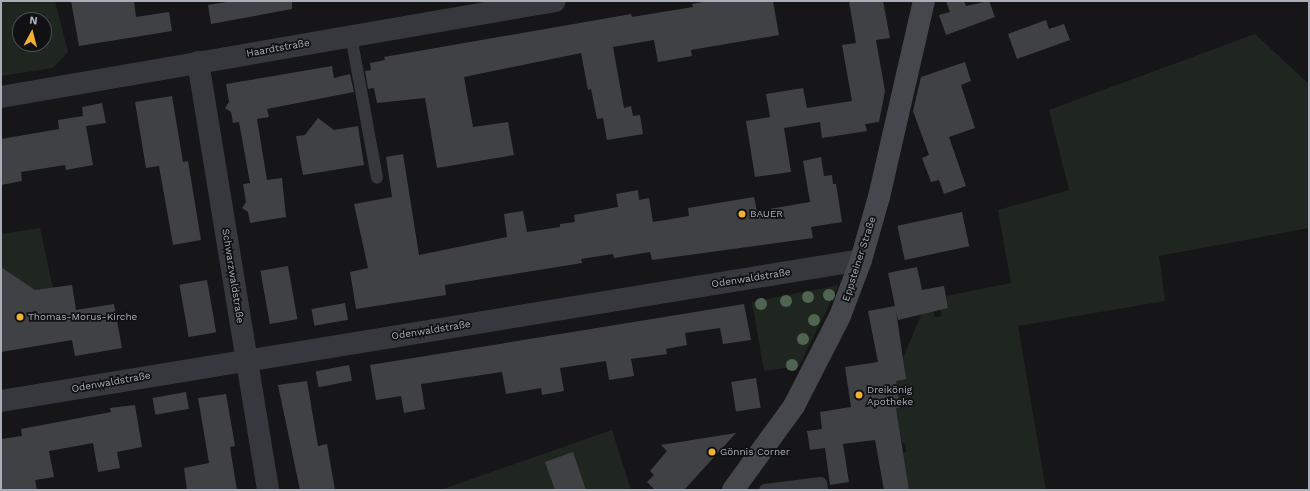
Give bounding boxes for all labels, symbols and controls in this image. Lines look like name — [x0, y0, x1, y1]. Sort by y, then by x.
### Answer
north arrow — [12, 12, 52, 52]
text: N — [29, 14, 38, 28]
street label: Haardtstraße — [245, 37, 311, 59]
place label: BAUER — [750, 208, 783, 220]
marker: BAUER — [737, 209, 747, 219]
street label: Eppsteiner Straße — [840, 215, 878, 303]
street label: Schwarzwaldstraße — [220, 228, 246, 324]
street label: Odenwaldstraße — [711, 266, 791, 290]
place label: Thomas-Morus-Kirche — [28, 311, 137, 323]
marker: Thomas-Morus-Kirche — [15, 312, 25, 322]
street label: Odenwaldstraße — [391, 318, 471, 342]
street label: Odenwaldstraße — [71, 369, 151, 395]
place label: Dreikönig Apotheke — [867, 383, 913, 406]
marker: Dreikönig Apotheke — [854, 390, 864, 400]
place label: Gönnis Corner — [720, 446, 790, 458]
marker: Gönnis Corner — [707, 447, 717, 457]

